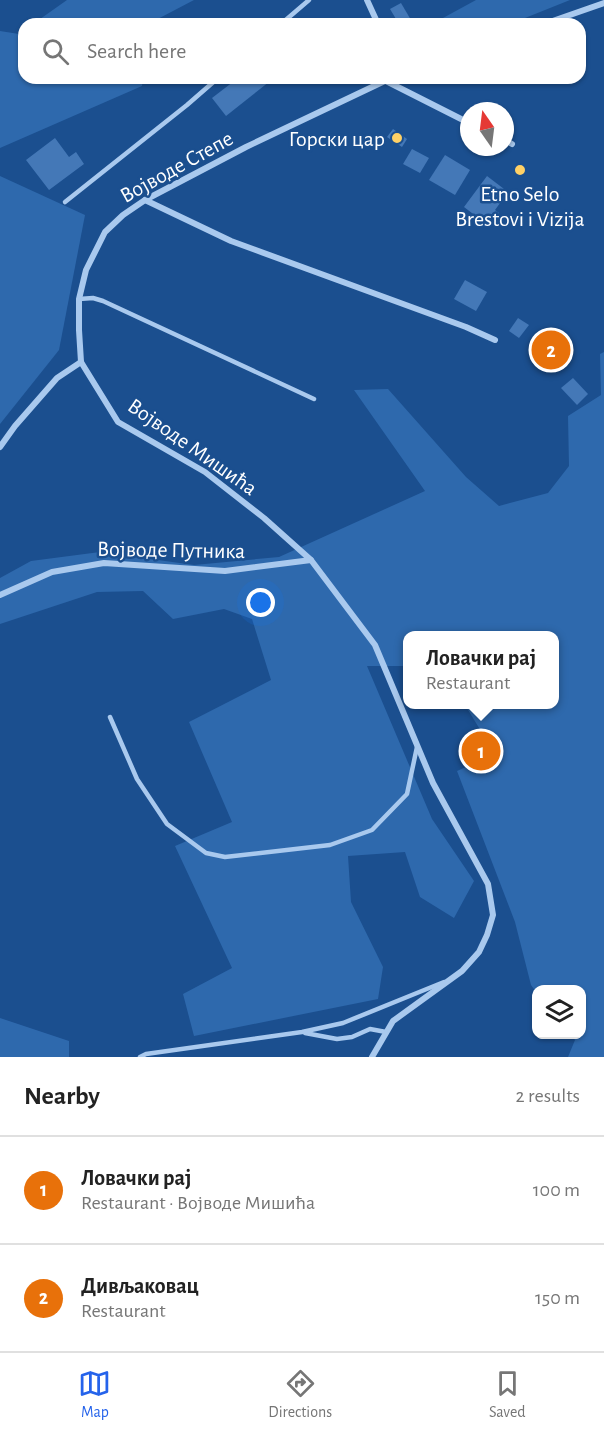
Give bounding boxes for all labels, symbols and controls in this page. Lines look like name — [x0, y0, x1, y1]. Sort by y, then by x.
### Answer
search box — [18, 18, 586, 84]
icon: search — [39, 35, 72, 68]
text: Search here — [87, 40, 186, 62]
north arrow — [460, 102, 514, 156]
street label: Војводе Степе — [116, 127, 237, 207]
place label: Горски цар — [289, 128, 385, 150]
marker: Горски цар — [390, 131, 404, 145]
marker: Etno Selo Brestovi i Vizija — [513, 163, 527, 177]
place label: Etno Selo Brestovi i Vizija — [455, 183, 585, 230]
pin: 2 — [532, 328, 570, 372]
street label: Војводе Мишића — [124, 394, 261, 499]
street label: Војводе Путника — [97, 538, 245, 562]
your location — [246, 588, 275, 617]
popup — [403, 631, 559, 709]
text: Ловачки рај — [426, 647, 536, 669]
text: Restaurant — [426, 673, 510, 693]
pin: 1 — [462, 728, 500, 774]
map controls — [532, 985, 586, 1039]
button: layers — [532, 985, 586, 1039]
text: Nearby — [24, 1083, 100, 1109]
text: 2 results — [516, 1086, 580, 1106]
text: Ловачки рај — [81, 1167, 191, 1189]
text: 1 — [40, 1180, 47, 1200]
text: 100 m — [533, 1180, 580, 1200]
text: Restaurant · Војводе Мишића — [81, 1193, 315, 1213]
text: Дивљаковац — [81, 1275, 199, 1297]
text: 2 — [39, 1288, 48, 1308]
text: 150 m — [535, 1288, 580, 1308]
text: Restaurant — [81, 1301, 166, 1321]
tab: Map — [78, 1367, 111, 1422]
tab: Directions — [268, 1367, 332, 1422]
tab: Saved — [489, 1367, 526, 1422]

